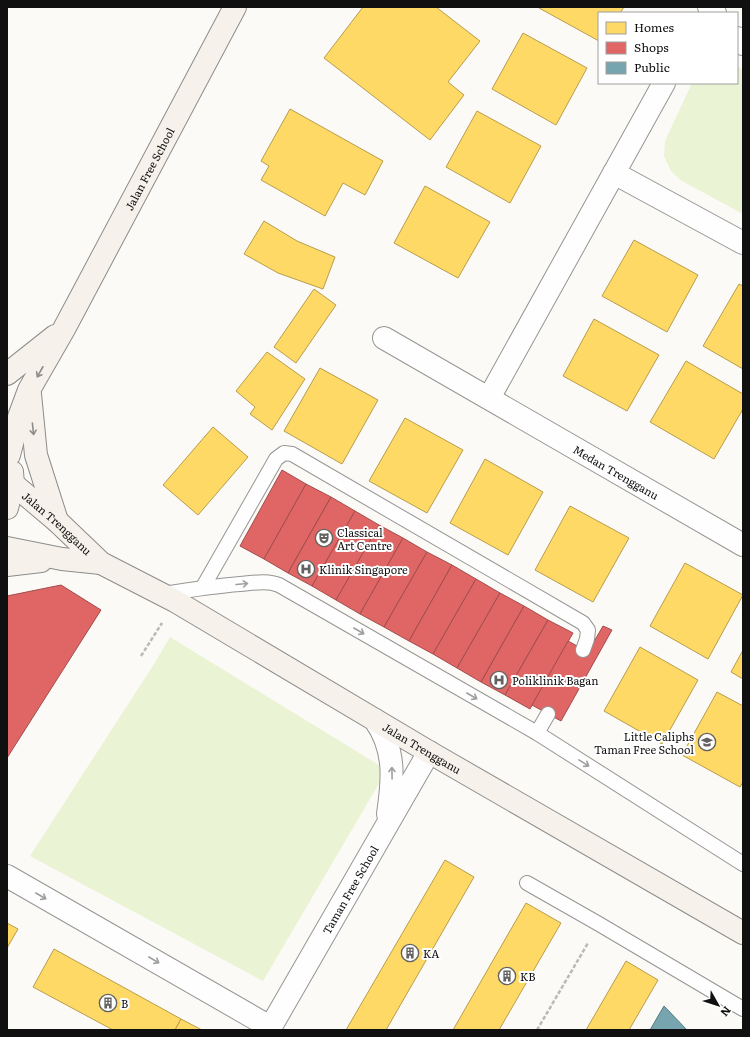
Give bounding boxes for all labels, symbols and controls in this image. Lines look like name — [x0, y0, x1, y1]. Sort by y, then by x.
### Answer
legend — [598, 12, 738, 84]
text: Homes — [634, 18, 674, 36]
text: Shops — [634, 38, 669, 56]
text: Public — [634, 58, 670, 76]
street label: Jalan Free School — [121, 124, 178, 213]
one-way arrow — [35, 366, 43, 378]
one-way arrow — [30, 422, 37, 435]
street label: Medan Trengganu — [570, 441, 662, 503]
street label: Jalan Trengganu — [19, 487, 96, 558]
place label: Classical Art Centre — [337, 524, 392, 553]
theatre icon: Classical Art Centre — [314, 528, 334, 548]
hospital icon: Klinik Singapore — [296, 559, 316, 579]
place label: Klinik Singapore — [319, 561, 408, 577]
one-way arrow — [235, 580, 248, 587]
one-way arrow — [353, 628, 365, 636]
hospital icon: Poliklinik Bagan — [489, 670, 509, 690]
place label: Poliklinik Bagan — [512, 672, 598, 688]
one-way arrow — [466, 693, 478, 701]
street label: Jalan Trengganu — [380, 718, 464, 777]
place label: Little Caliphs Taman Free School — [594, 728, 694, 757]
school or university icon: Little Caliphs Taman Free School — [697, 732, 717, 752]
one-way arrow — [578, 759, 589, 767]
one-way arrow — [388, 767, 396, 780]
street label: Taman Free School — [318, 842, 382, 937]
one-way arrow — [35, 892, 47, 900]
building icon: KA — [400, 943, 420, 963]
place label: KA — [423, 945, 439, 961]
one-way arrow — [148, 957, 160, 965]
building icon: KB — [497, 966, 517, 986]
place label: KB — [520, 968, 536, 984]
north arrow — [698, 985, 738, 1025]
building icon: B — [98, 993, 118, 1013]
place label: B — [121, 995, 128, 1011]
text: N — [717, 1003, 736, 1021]

